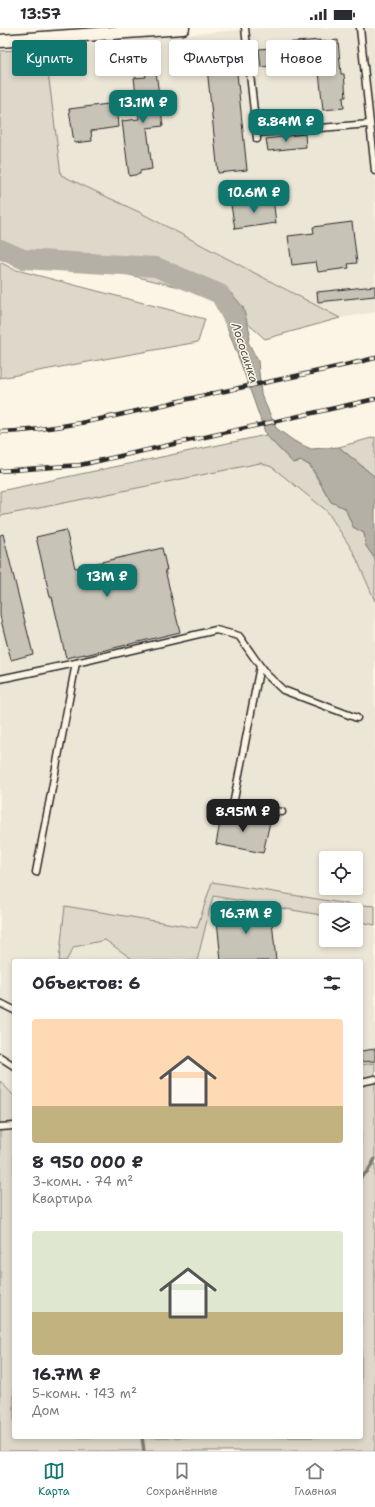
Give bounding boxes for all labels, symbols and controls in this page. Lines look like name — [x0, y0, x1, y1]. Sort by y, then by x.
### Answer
text: 13:57 — [20, 4, 61, 24]
chip: Купить — [12, 40, 87, 76]
chip: Снять — [95, 40, 161, 76]
chip: Фильтры — [169, 40, 258, 76]
chip: Новое — [266, 40, 336, 76]
pin: 13.1M ₽ — [106, 90, 180, 124]
text: 13.1M ₽ — [118, 94, 168, 111]
pin: 8.84M ₽ — [249, 109, 323, 143]
text: 8.84M ₽ — [257, 113, 315, 130]
pin: 10.6M ₽ — [217, 180, 291, 214]
text: 10.6M ₽ — [227, 184, 281, 201]
water label: Лососинка — [227, 320, 262, 385]
pin: 13M ₽ — [79, 564, 135, 598]
text: 13M ₽ — [86, 568, 128, 585]
pin: 8.95M ₽ — [206, 799, 280, 833]
text: 8.95M ₽ — [216, 803, 270, 820]
map controls — [319, 851, 363, 947]
button: locate — [319, 851, 363, 895]
pin: 16.7M ₽ — [209, 901, 283, 935]
button: layers — [319, 903, 363, 947]
text: 16.7M ₽ — [220, 905, 272, 922]
text: Объектов: 6 — [32, 972, 141, 994]
icon: filters — [321, 972, 343, 994]
icon: home — [152, 1045, 224, 1117]
text: 8 950 000 ₽ — [32, 1151, 143, 1173]
text: 3-комн. · 74 m² — [32, 1173, 133, 1190]
text: Квартира — [32, 1190, 92, 1207]
icon: home — [152, 1257, 224, 1329]
text: 16.7M ₽ — [32, 1363, 101, 1385]
text: 5-комн. · 143 m² — [32, 1385, 137, 1402]
text: Дом — [32, 1402, 60, 1419]
tab: Карта — [38, 1460, 70, 1499]
tab: Сохранённые — [146, 1460, 218, 1499]
tab: Главная — [294, 1460, 337, 1499]

